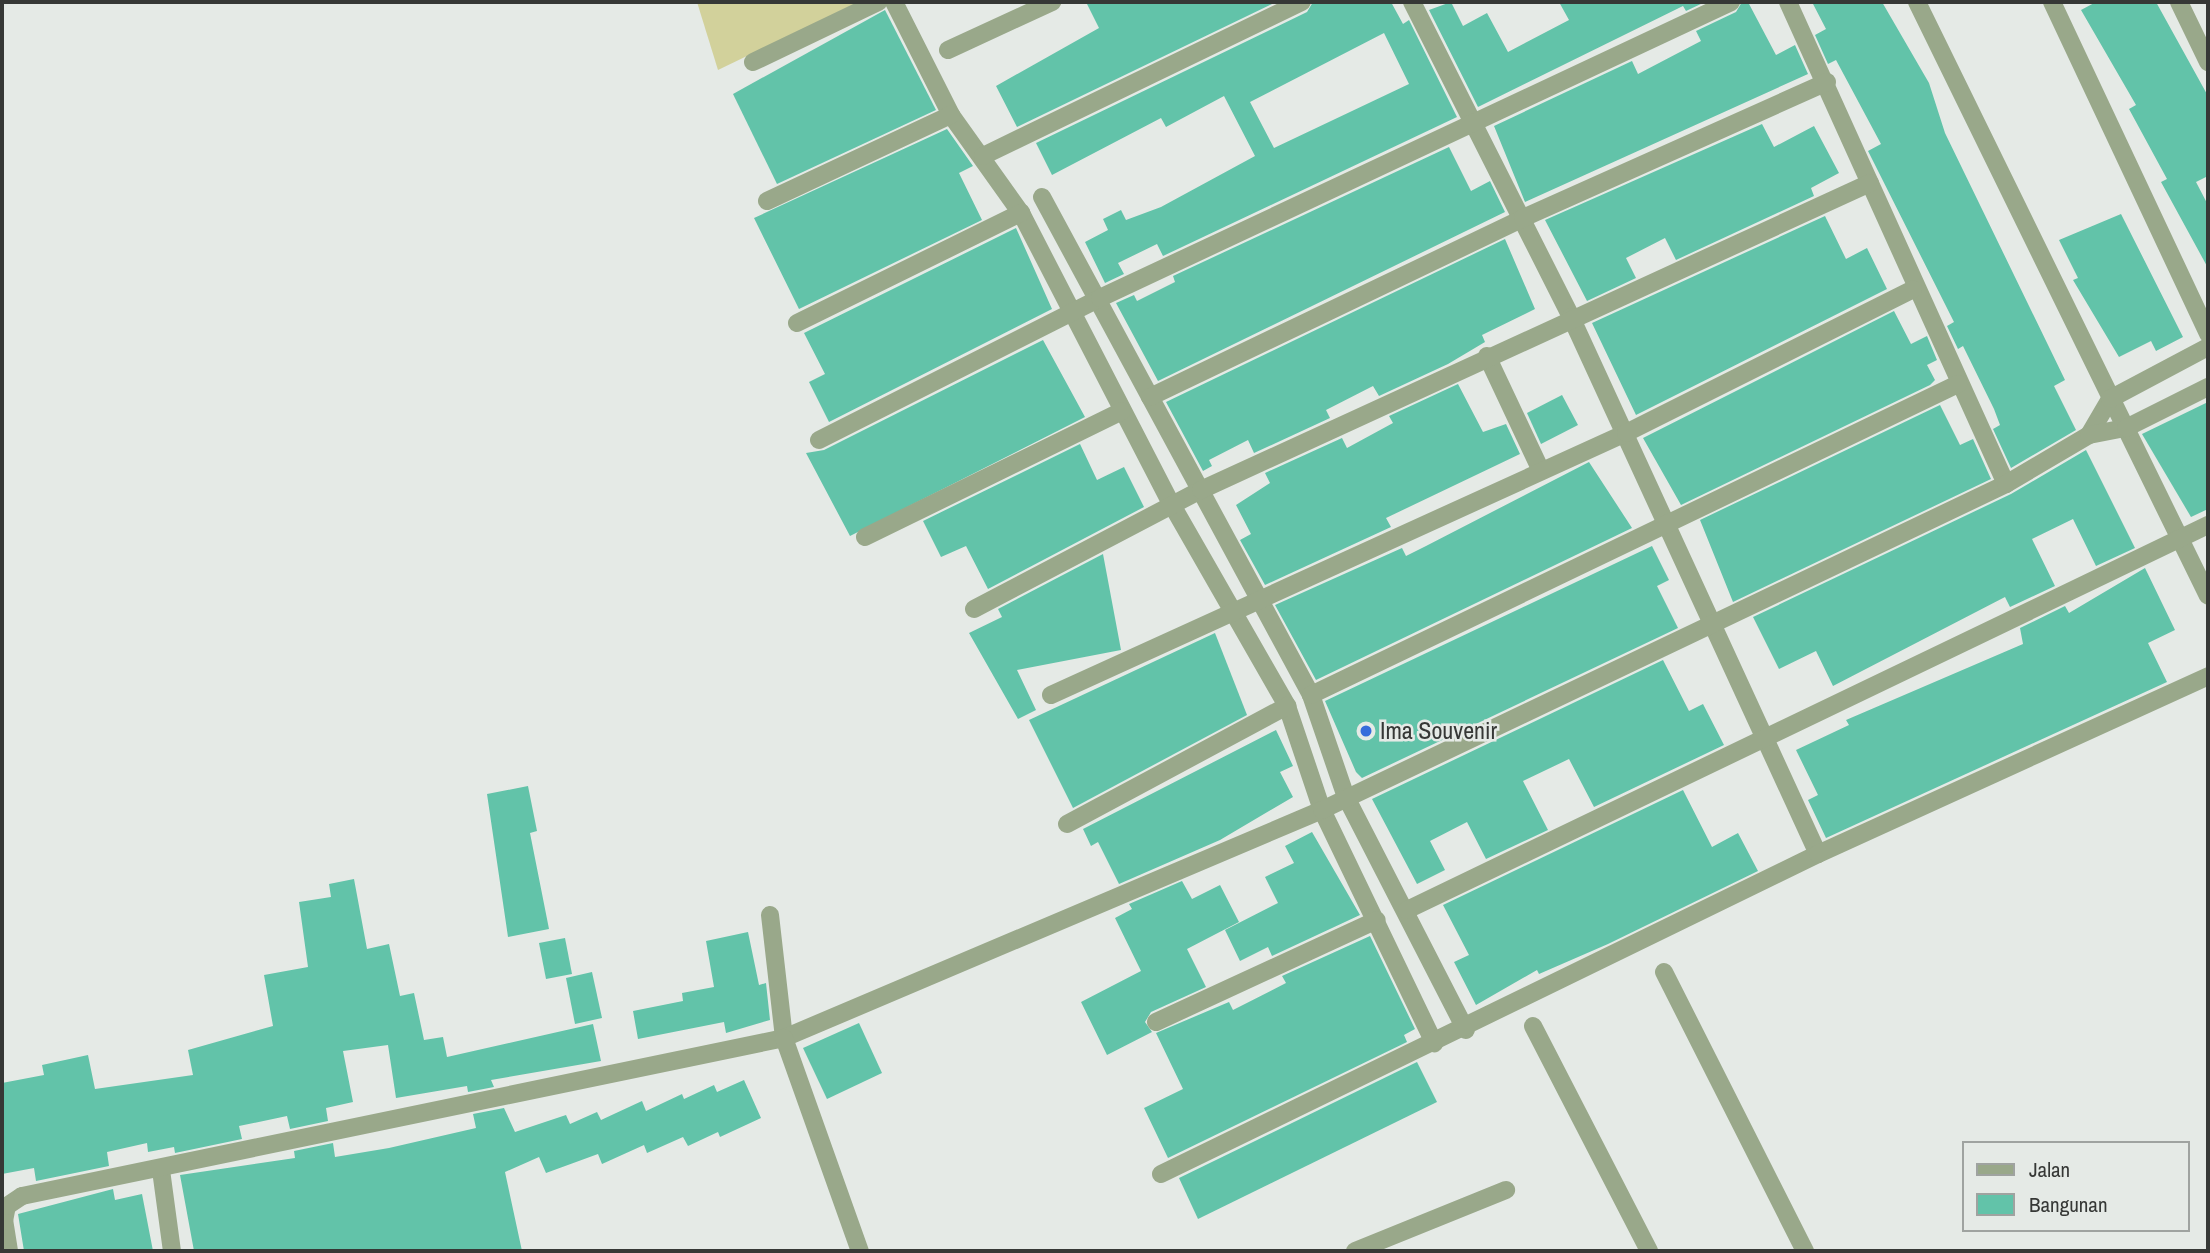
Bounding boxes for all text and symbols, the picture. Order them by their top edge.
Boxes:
place label: Ima Souvenir [1380,717,1497,745]
marker: Ima Souvenir [1358,723,1374,739]
legend [1962,1141,2189,1232]
text: Jalan [2029,1155,2070,1184]
text: Bangunan [2029,1190,2108,1219]

